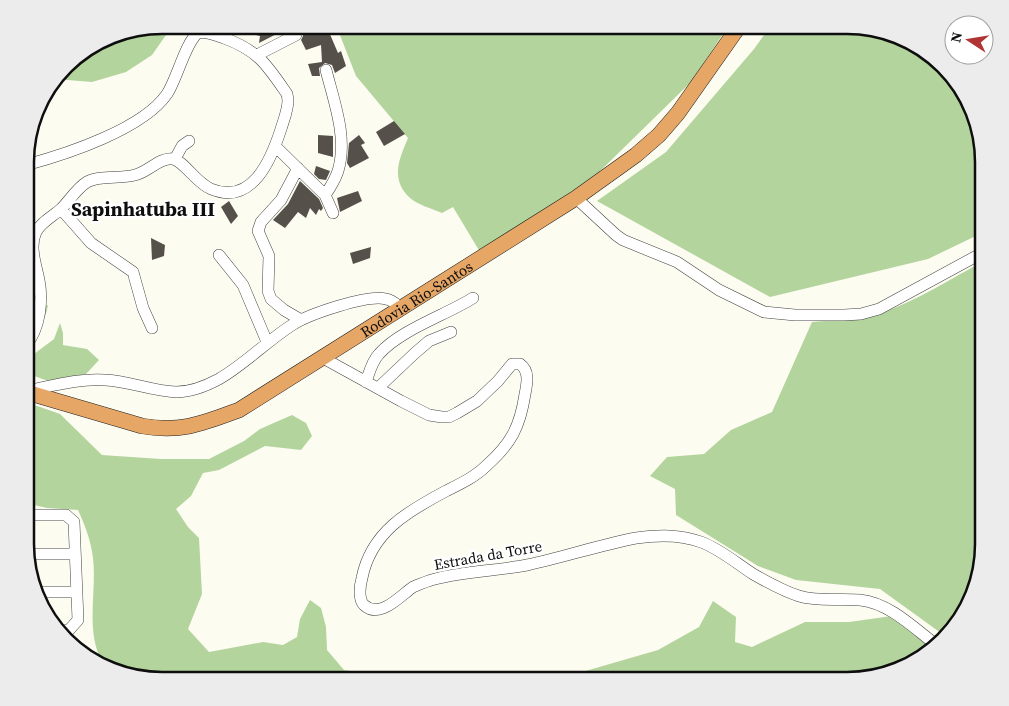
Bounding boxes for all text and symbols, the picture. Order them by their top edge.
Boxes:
north arrow [944,15,994,65]
text: N [945,30,967,44]
district label: Sapinhatuba III [71,195,215,223]
street label: Rodovia Rio-Santos [356,255,476,342]
street label: Estrada da Torre [432,535,544,575]

